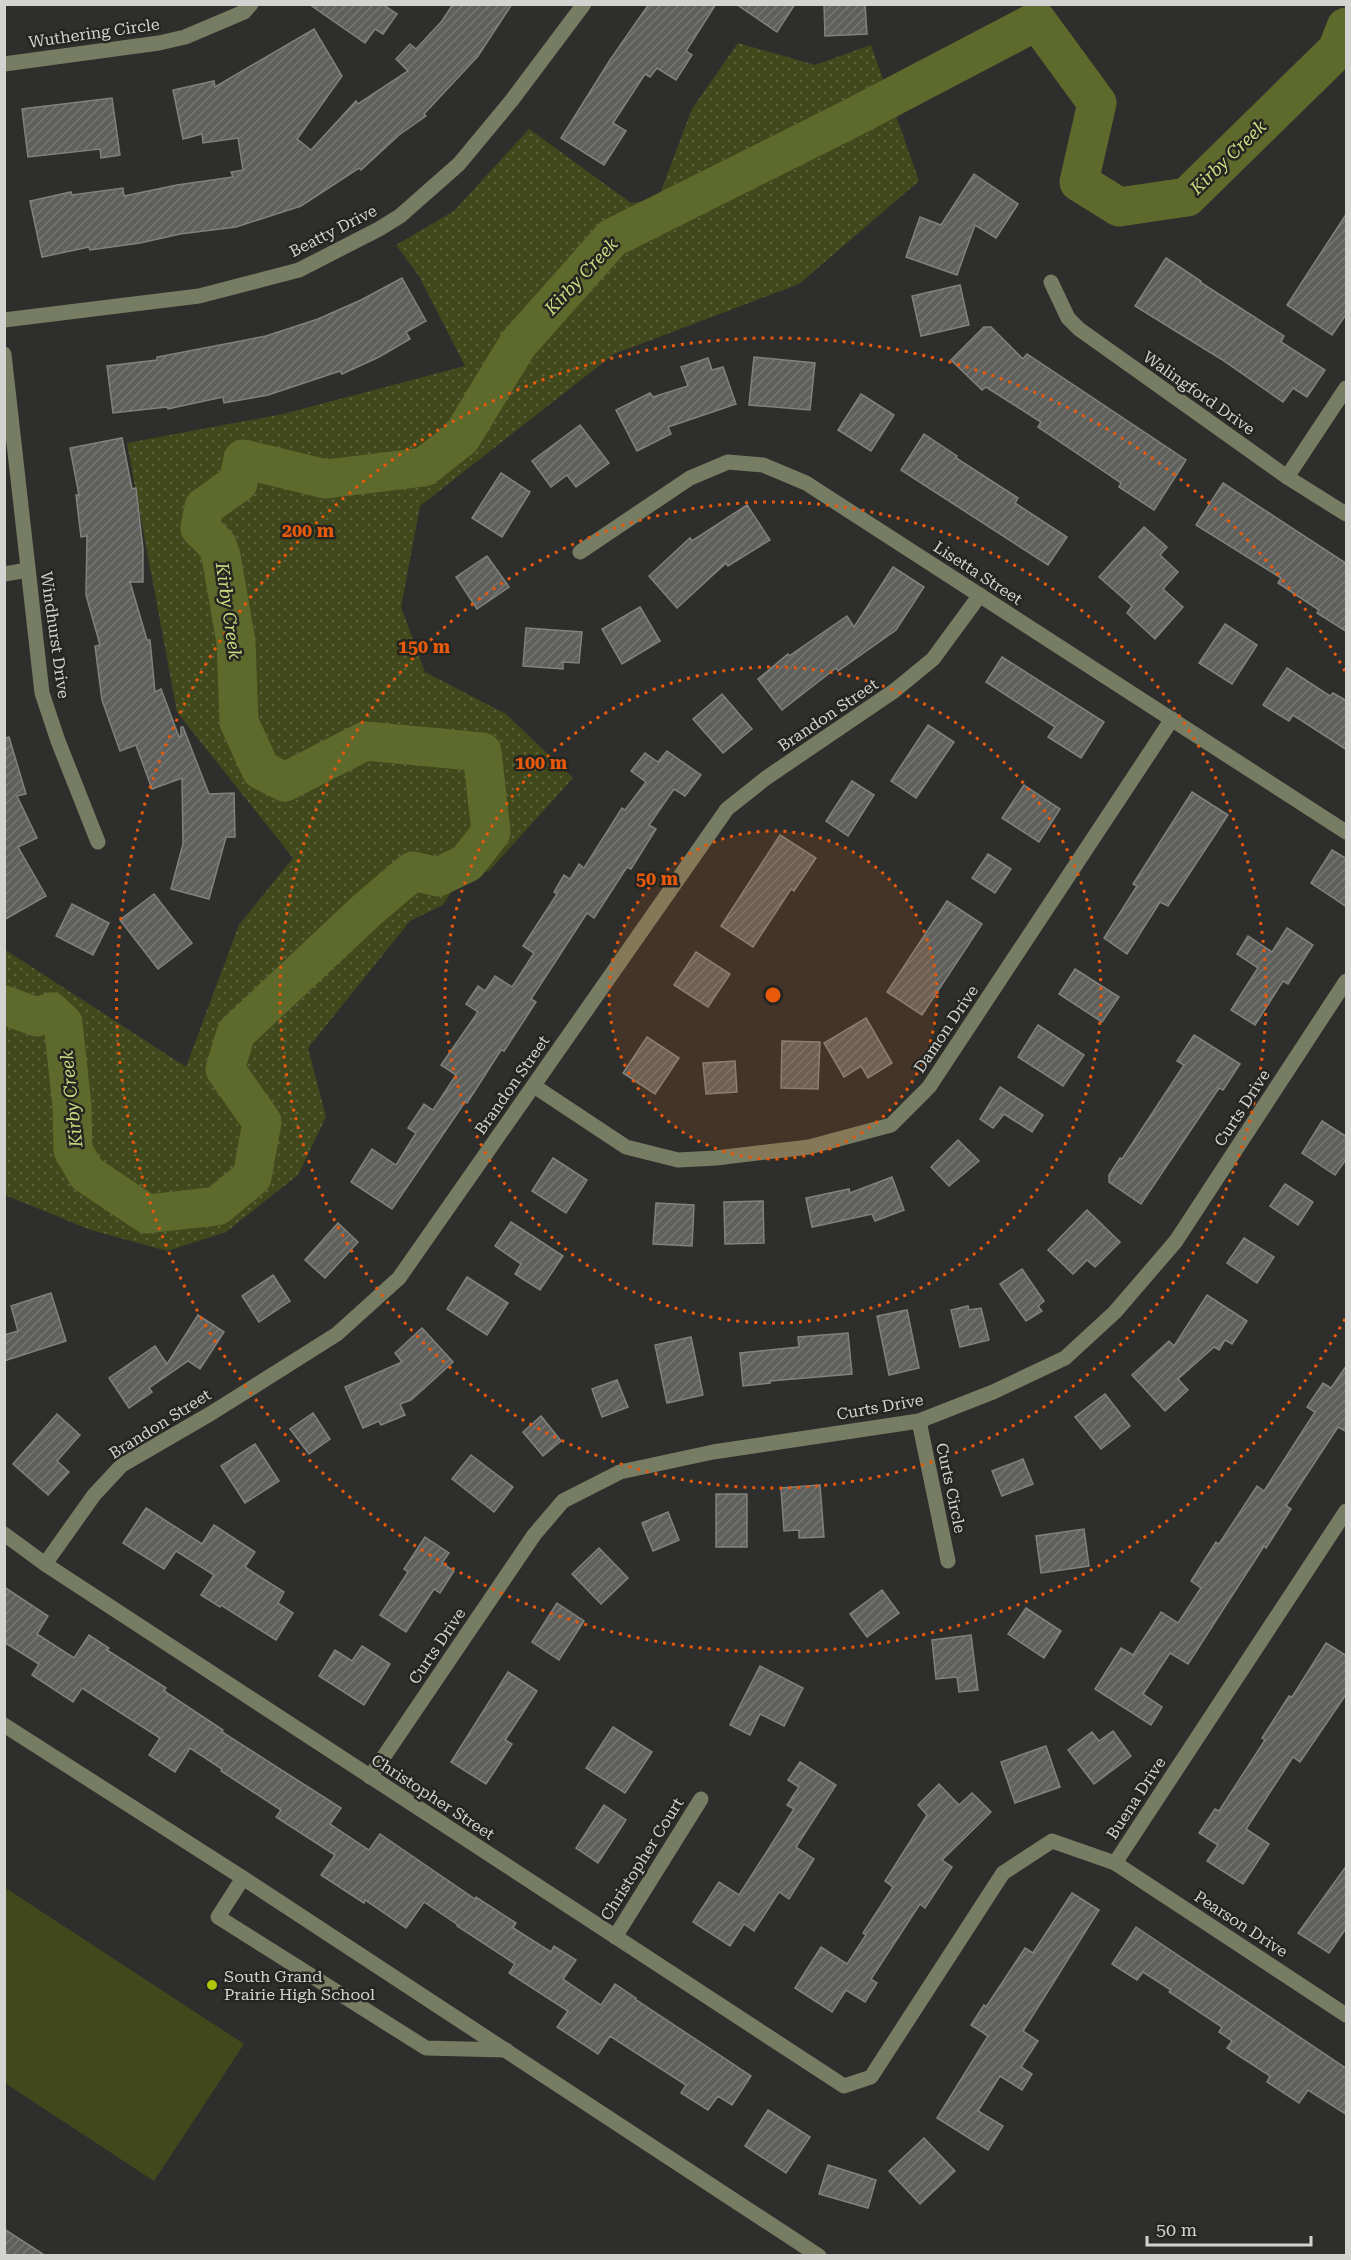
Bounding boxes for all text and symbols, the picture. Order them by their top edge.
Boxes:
street label: Wuthering Circle [27,14,161,52]
water label: Kirby Creek [1185,115,1271,199]
street label: Beatty Drive [286,201,380,261]
water label: Kirby Creek [539,233,622,320]
street label: Walingford Drive [1139,347,1259,439]
text: 200 m [282,520,335,541]
street label: Lisetta Street [930,537,1026,609]
water label: Kirby Creek [212,560,246,661]
street label: Windhurst Drive [37,570,73,700]
text: 150 m [398,636,451,657]
street label: Brandon Street [774,675,882,755]
text: 100 m [515,752,568,773]
text: 50 m [636,868,679,889]
street label: Damon Drive [910,981,982,1076]
centre of rings [763,985,783,1005]
street label: Brandon Street [471,1032,553,1138]
water label: Kirby Creek [55,1049,87,1150]
street label: Curts Drive [1210,1066,1274,1150]
street label: Brandon Street [106,1385,214,1463]
street label: Curts Drive [835,1390,925,1424]
street label: Curts Circle [932,1441,970,1535]
street label: Curts Drive [405,1604,470,1688]
street label: Christopher Street [368,1750,498,1844]
street label: Buena Drive [1102,1753,1170,1843]
street label: Christopher Court [597,1794,687,1924]
street label: Pearson Drive [1191,1887,1291,1961]
place label: South Grand Prairie High School [224,1967,375,2004]
marker: South Grand Prairie High School [205,1978,219,1992]
scale bar [1147,2209,1310,2247]
text: 50 m [1156,2219,1197,2240]

